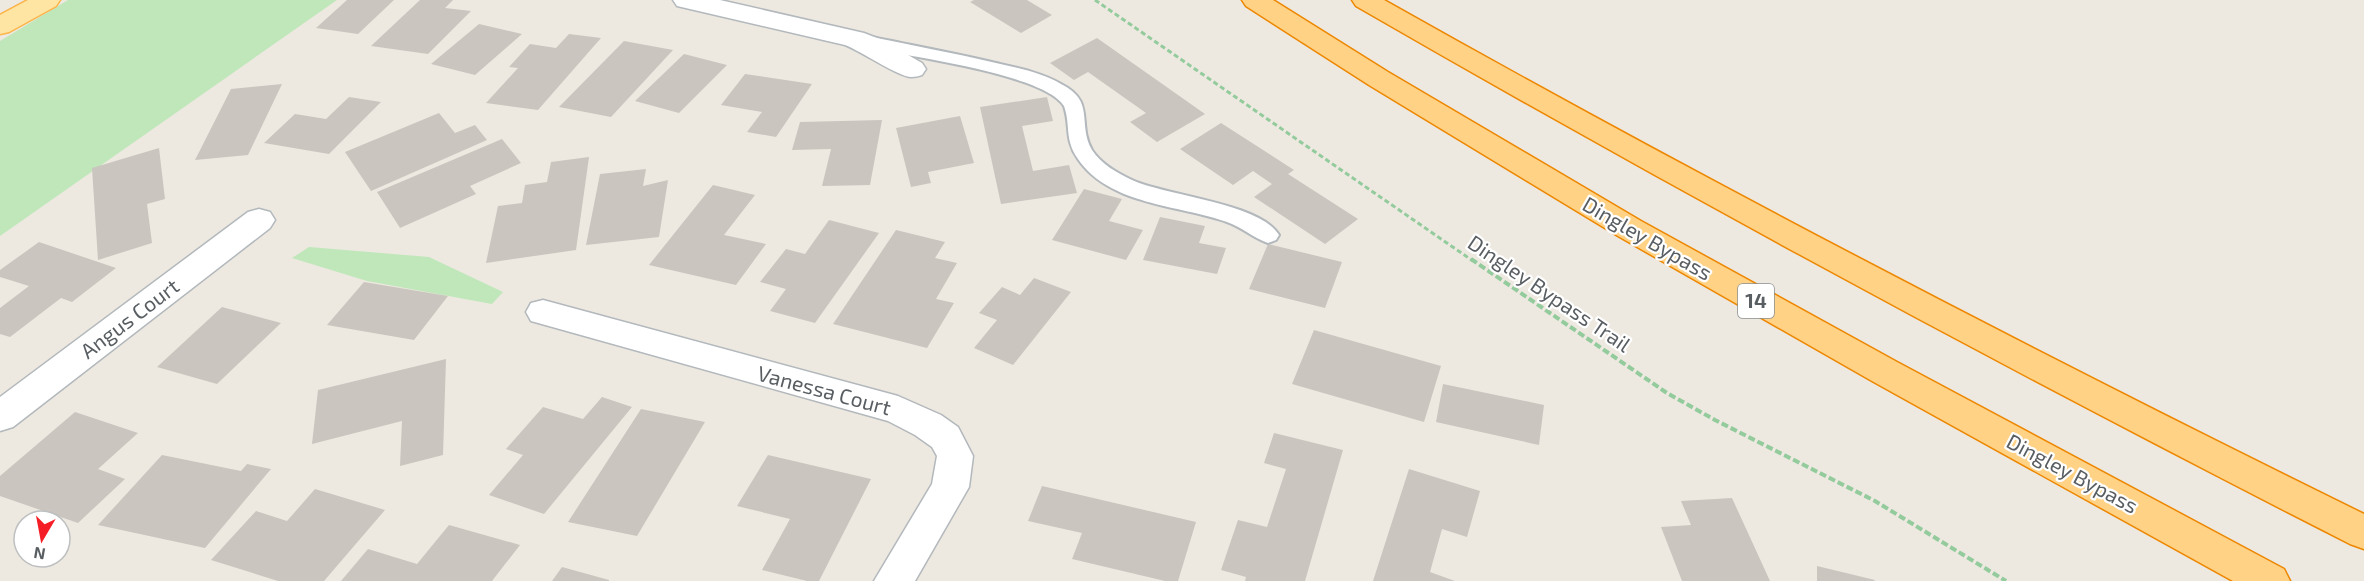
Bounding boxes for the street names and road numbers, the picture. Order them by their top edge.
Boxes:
street label: Dingley Bypass [1579,191,1717,285]
street label: Dingley Bypass Trail [1464,229,1637,357]
street label: Angus Court [75,273,183,363]
road number: 14 [1738,284,1774,318]
street label: Vanessa Court [755,360,894,419]
street label: Dingley Bypass [2003,428,2143,518]

